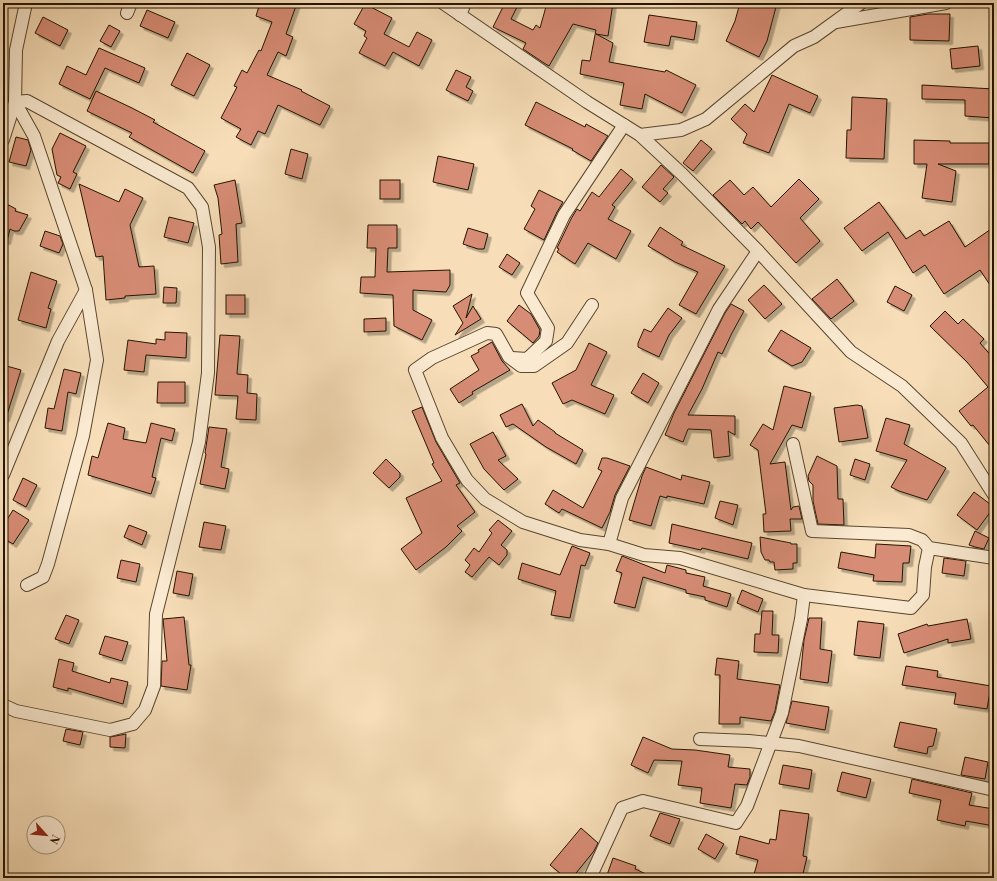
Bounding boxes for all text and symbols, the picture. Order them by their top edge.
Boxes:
north arrow [26,815,66,855]
text: N [46,832,62,846]

